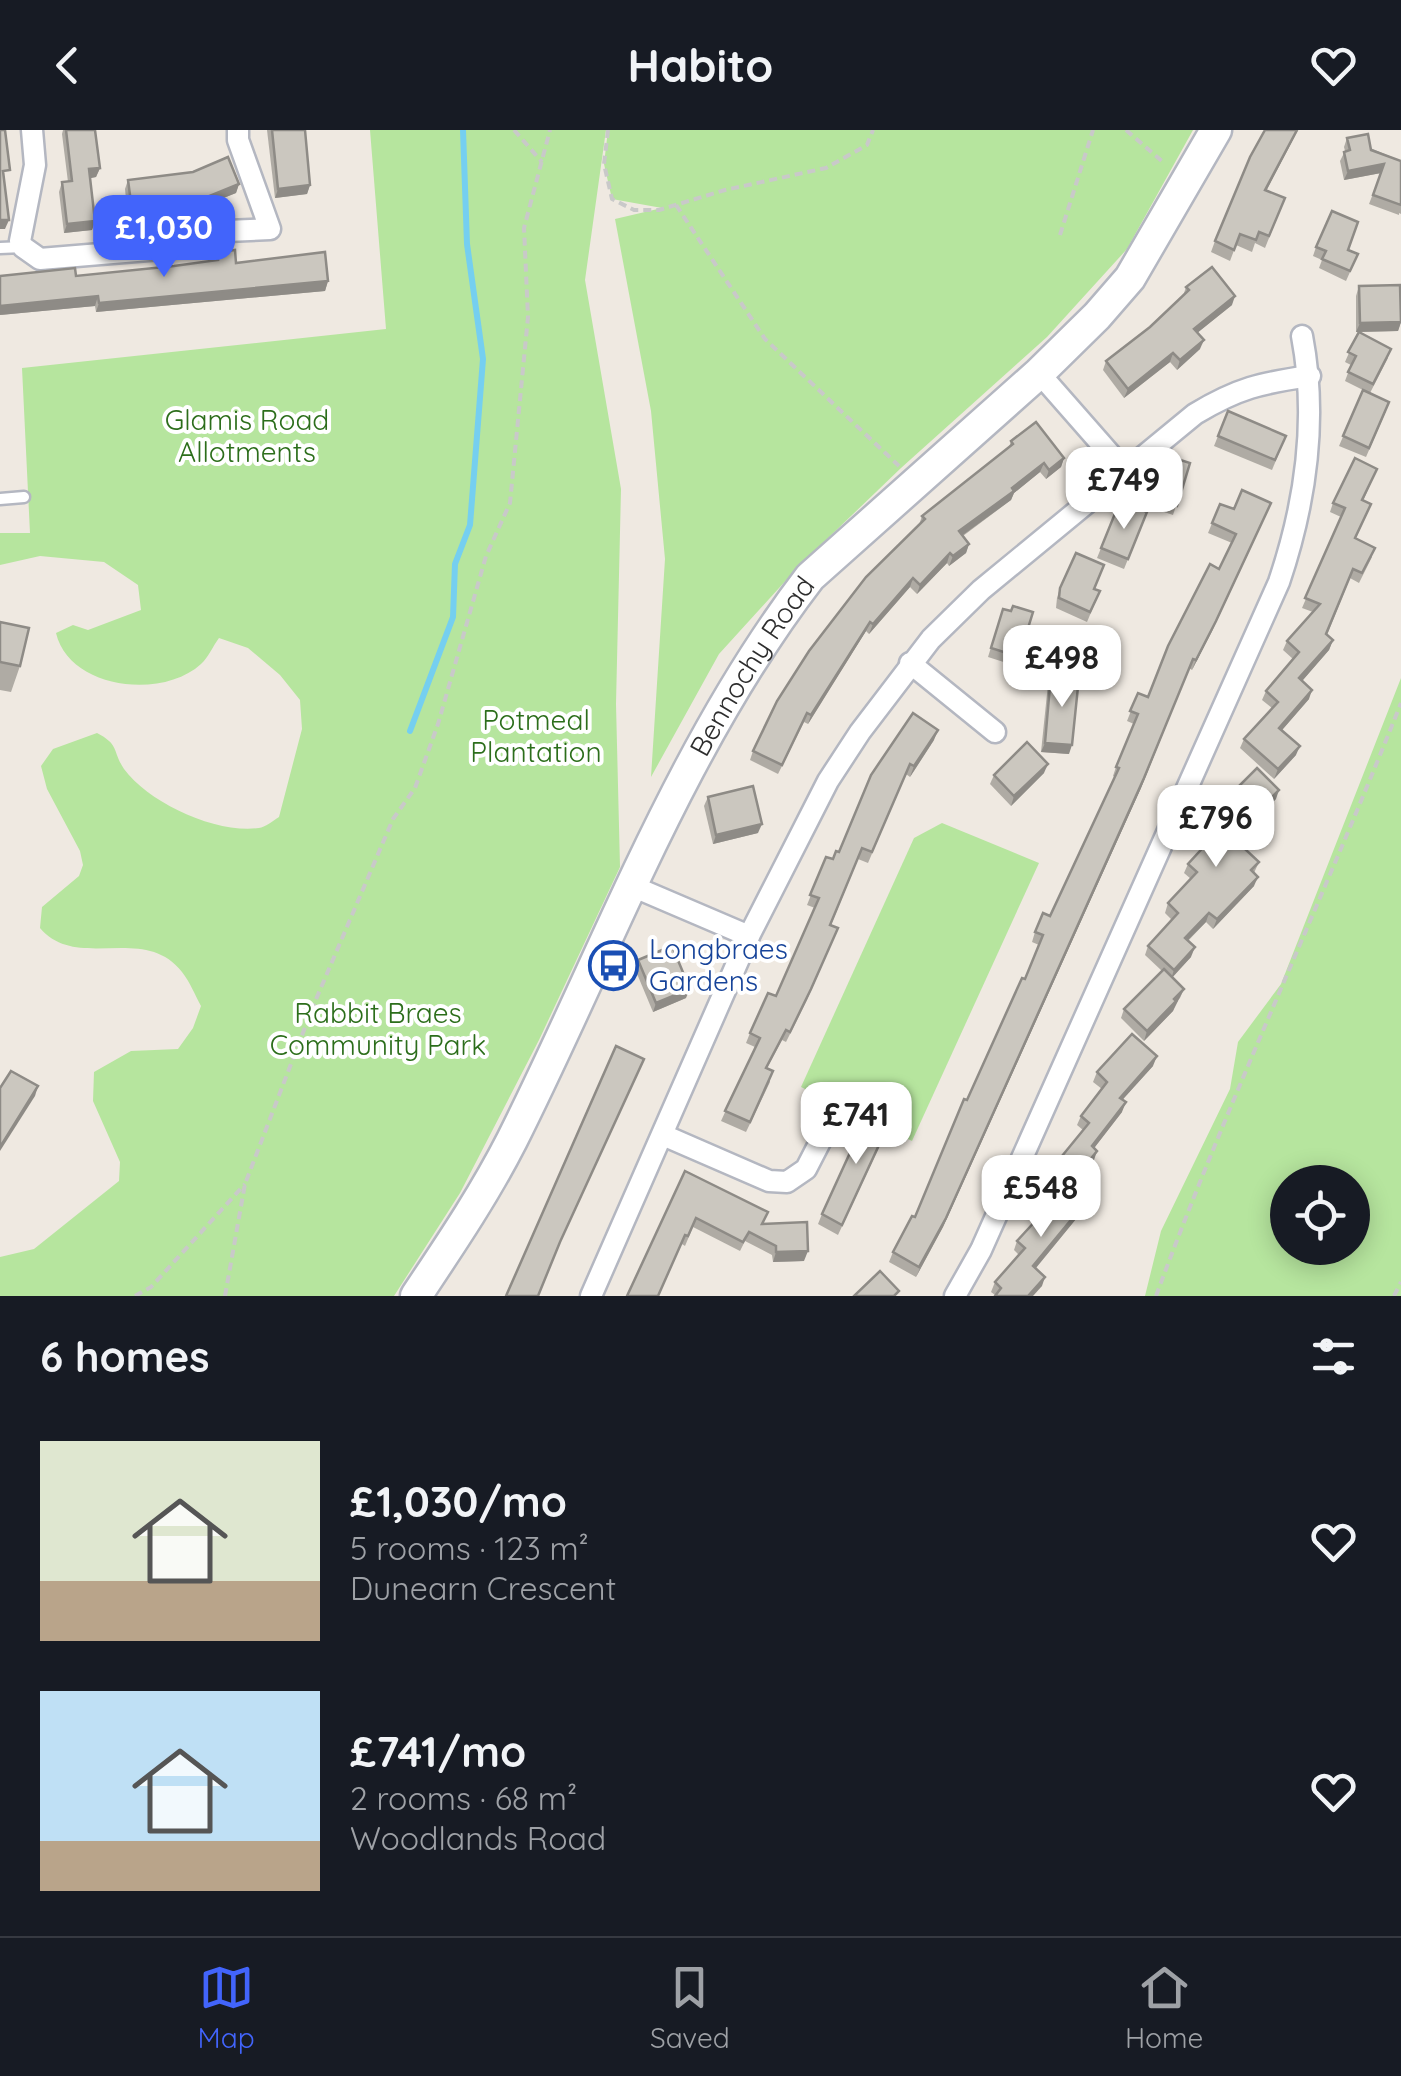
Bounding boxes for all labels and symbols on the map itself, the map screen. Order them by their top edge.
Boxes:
pin: £1,030 [83,195,245,280]
park label: Glamis Road Allotments [165,402,329,469]
pin: £749 [1065,447,1183,532]
street label: Bennochy Road [681,569,822,762]
pin: £498 [1003,625,1121,710]
park label: Potmeal Plantation [470,702,602,769]
pin: £796 [1157,785,1275,870]
place label: Longbraes Gardens [649,931,788,998]
bus stop icon: Longbraes Gardens [588,939,640,991]
park label: Rabbit Braes Community Park [270,995,486,1062]
pin: £741 [797,1082,915,1167]
pin: £548 [982,1155,1100,1240]

